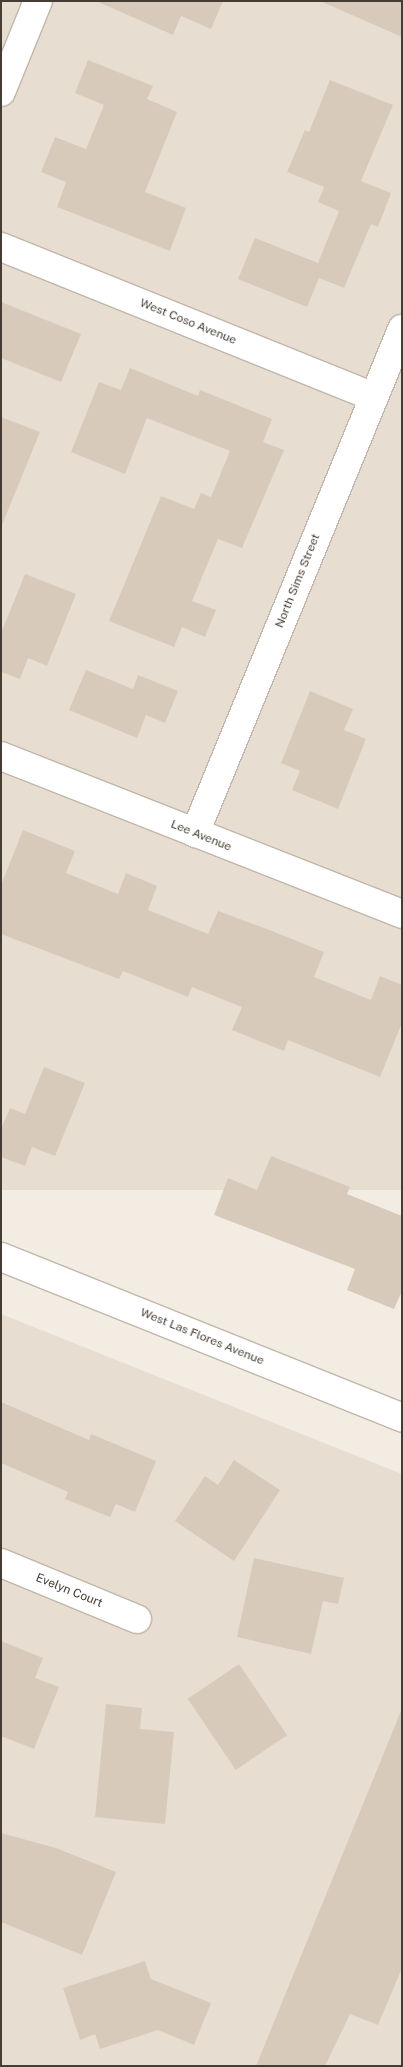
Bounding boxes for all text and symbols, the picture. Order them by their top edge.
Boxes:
street label: West Coso Avenue [137,296,239,348]
street label: North Sims Street [273,532,323,630]
street label: Lee Avenue [168,817,234,855]
street label: West Las Flores Avenue [138,1306,266,1368]
street label: Evelyn Court [33,1571,105,1611]

